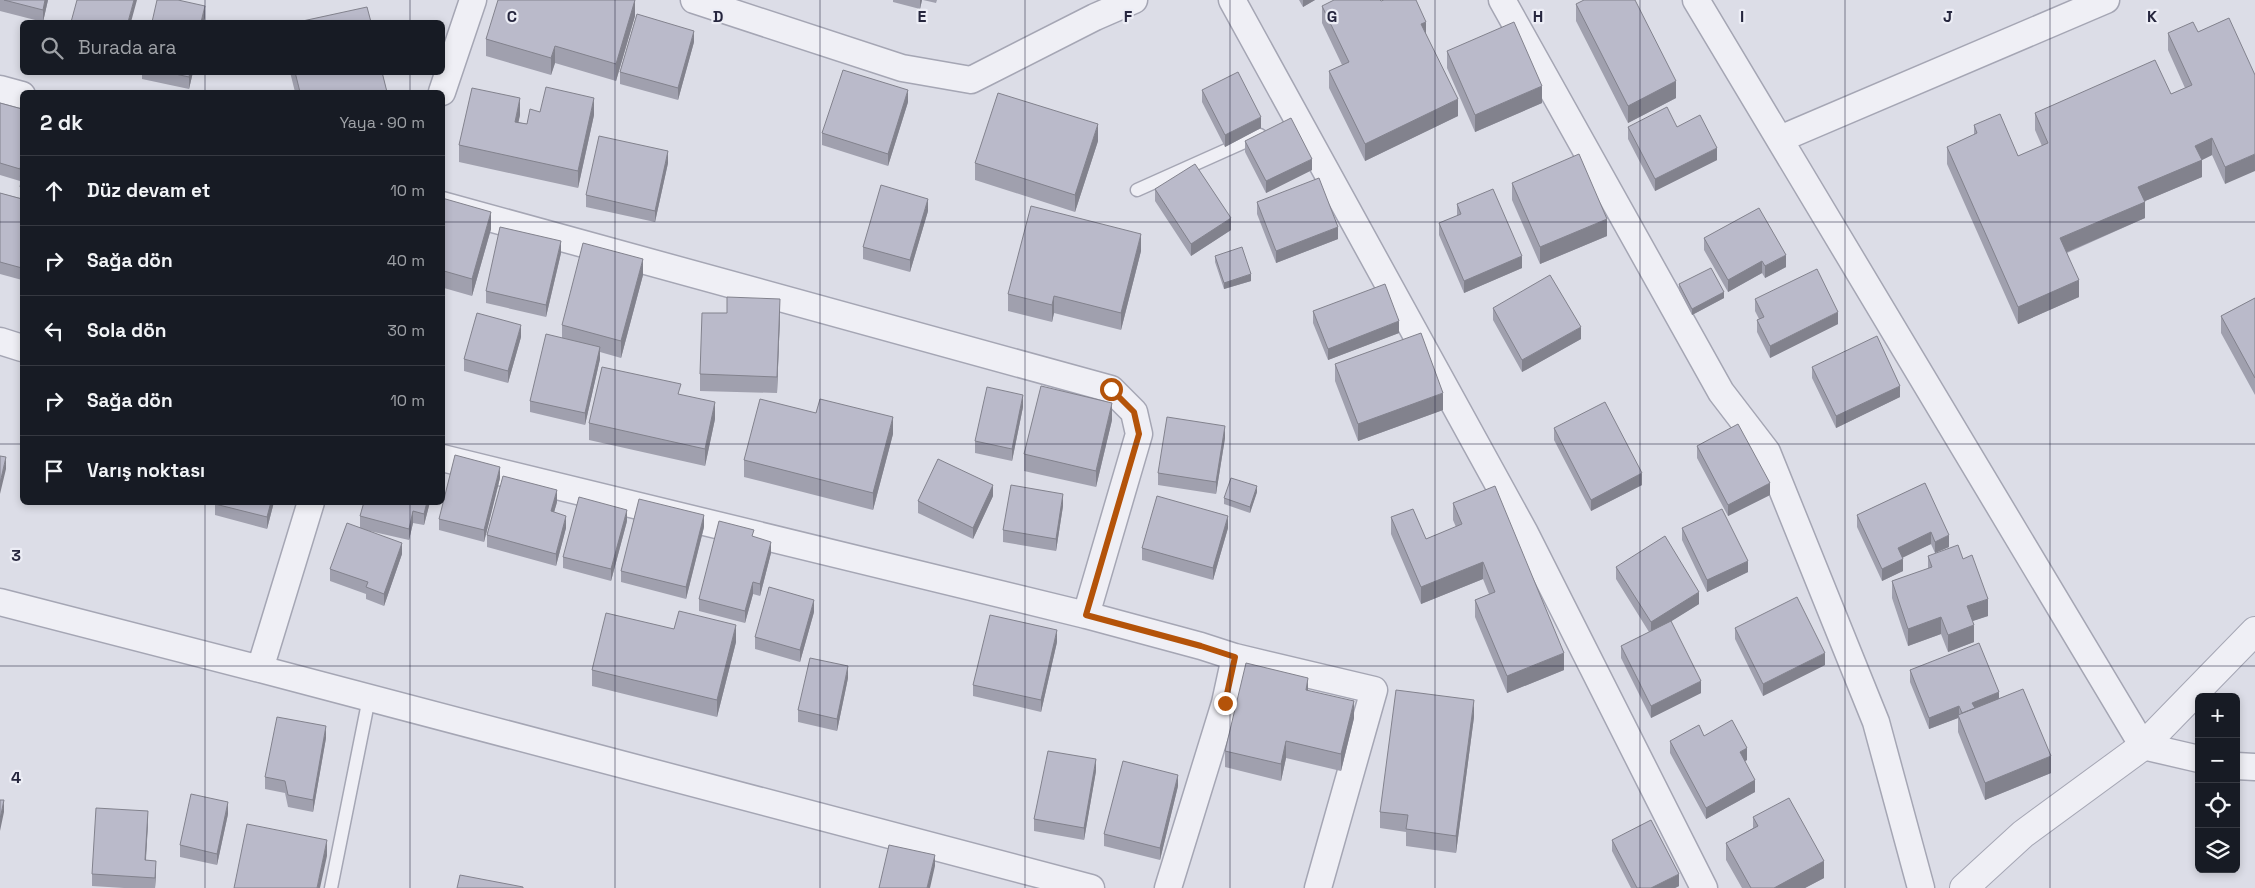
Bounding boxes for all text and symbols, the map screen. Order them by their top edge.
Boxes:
text: C [507,6,517,27]
text: D [713,6,723,27]
text: E [918,6,927,27]
text: F [1124,6,1133,27]
text: G [1327,6,1337,27]
text: H [1533,6,1543,27]
text: I [1740,6,1744,27]
text: J [1943,6,1953,27]
text: K [2147,6,2157,27]
search box [20,20,445,75]
icon: search [38,34,66,62]
text: Burada ara [78,35,176,60]
text: 2 dk [40,109,83,136]
text: Yaya · 90 m [339,112,425,133]
icon: ahead [40,177,68,205]
text: Düz devam et [87,178,210,203]
text: 10 m [390,180,425,201]
icon: right [40,247,68,275]
text: Sağa dön [87,248,173,273]
text: 40 m [387,250,425,271]
icon: left [40,317,68,345]
text: Sola dön [87,318,166,343]
text: 30 m [387,320,425,341]
route start [1100,378,1123,401]
icon: right [40,387,68,415]
text: Sağa dön [87,388,173,413]
text: 10 m [390,390,425,411]
icon: arrive [40,457,68,485]
text: Varış noktası [87,458,205,483]
text: 3 [11,545,21,566]
route end [1214,692,1237,715]
map controls [2195,693,2240,873]
button: + [2195,693,2240,738]
button: − [2195,738,2240,783]
text: 4 [11,767,21,788]
button: locate [2195,783,2240,828]
button: layers [2195,828,2240,873]

